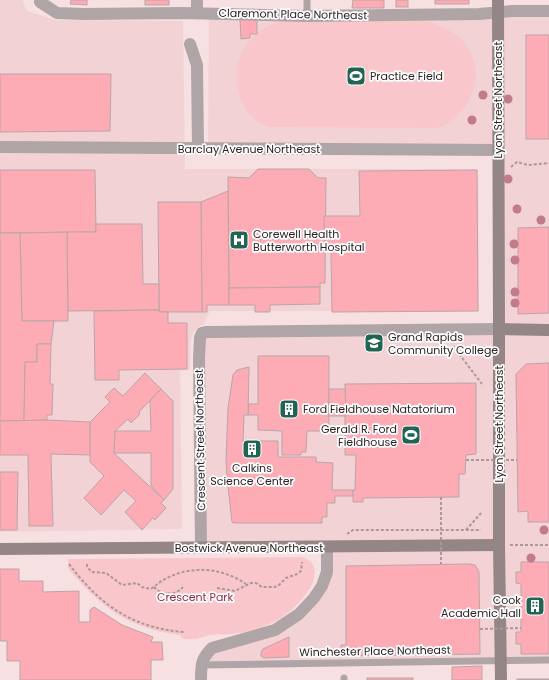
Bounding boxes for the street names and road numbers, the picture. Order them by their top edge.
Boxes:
street label: Claremont Place Northeast [218,5,368,23]
street label: Lyon Street Northeast [490,41,506,159]
street label: Barclay Avenue Northeast [178,141,320,157]
street label: Lyon Street Northeast [491,365,507,483]
street label: Crescent Street Northeast [191,369,209,511]
street label: Bostwick Avenue Northeast [175,540,323,556]
street label: Winchester Place Northeast [299,642,451,660]

